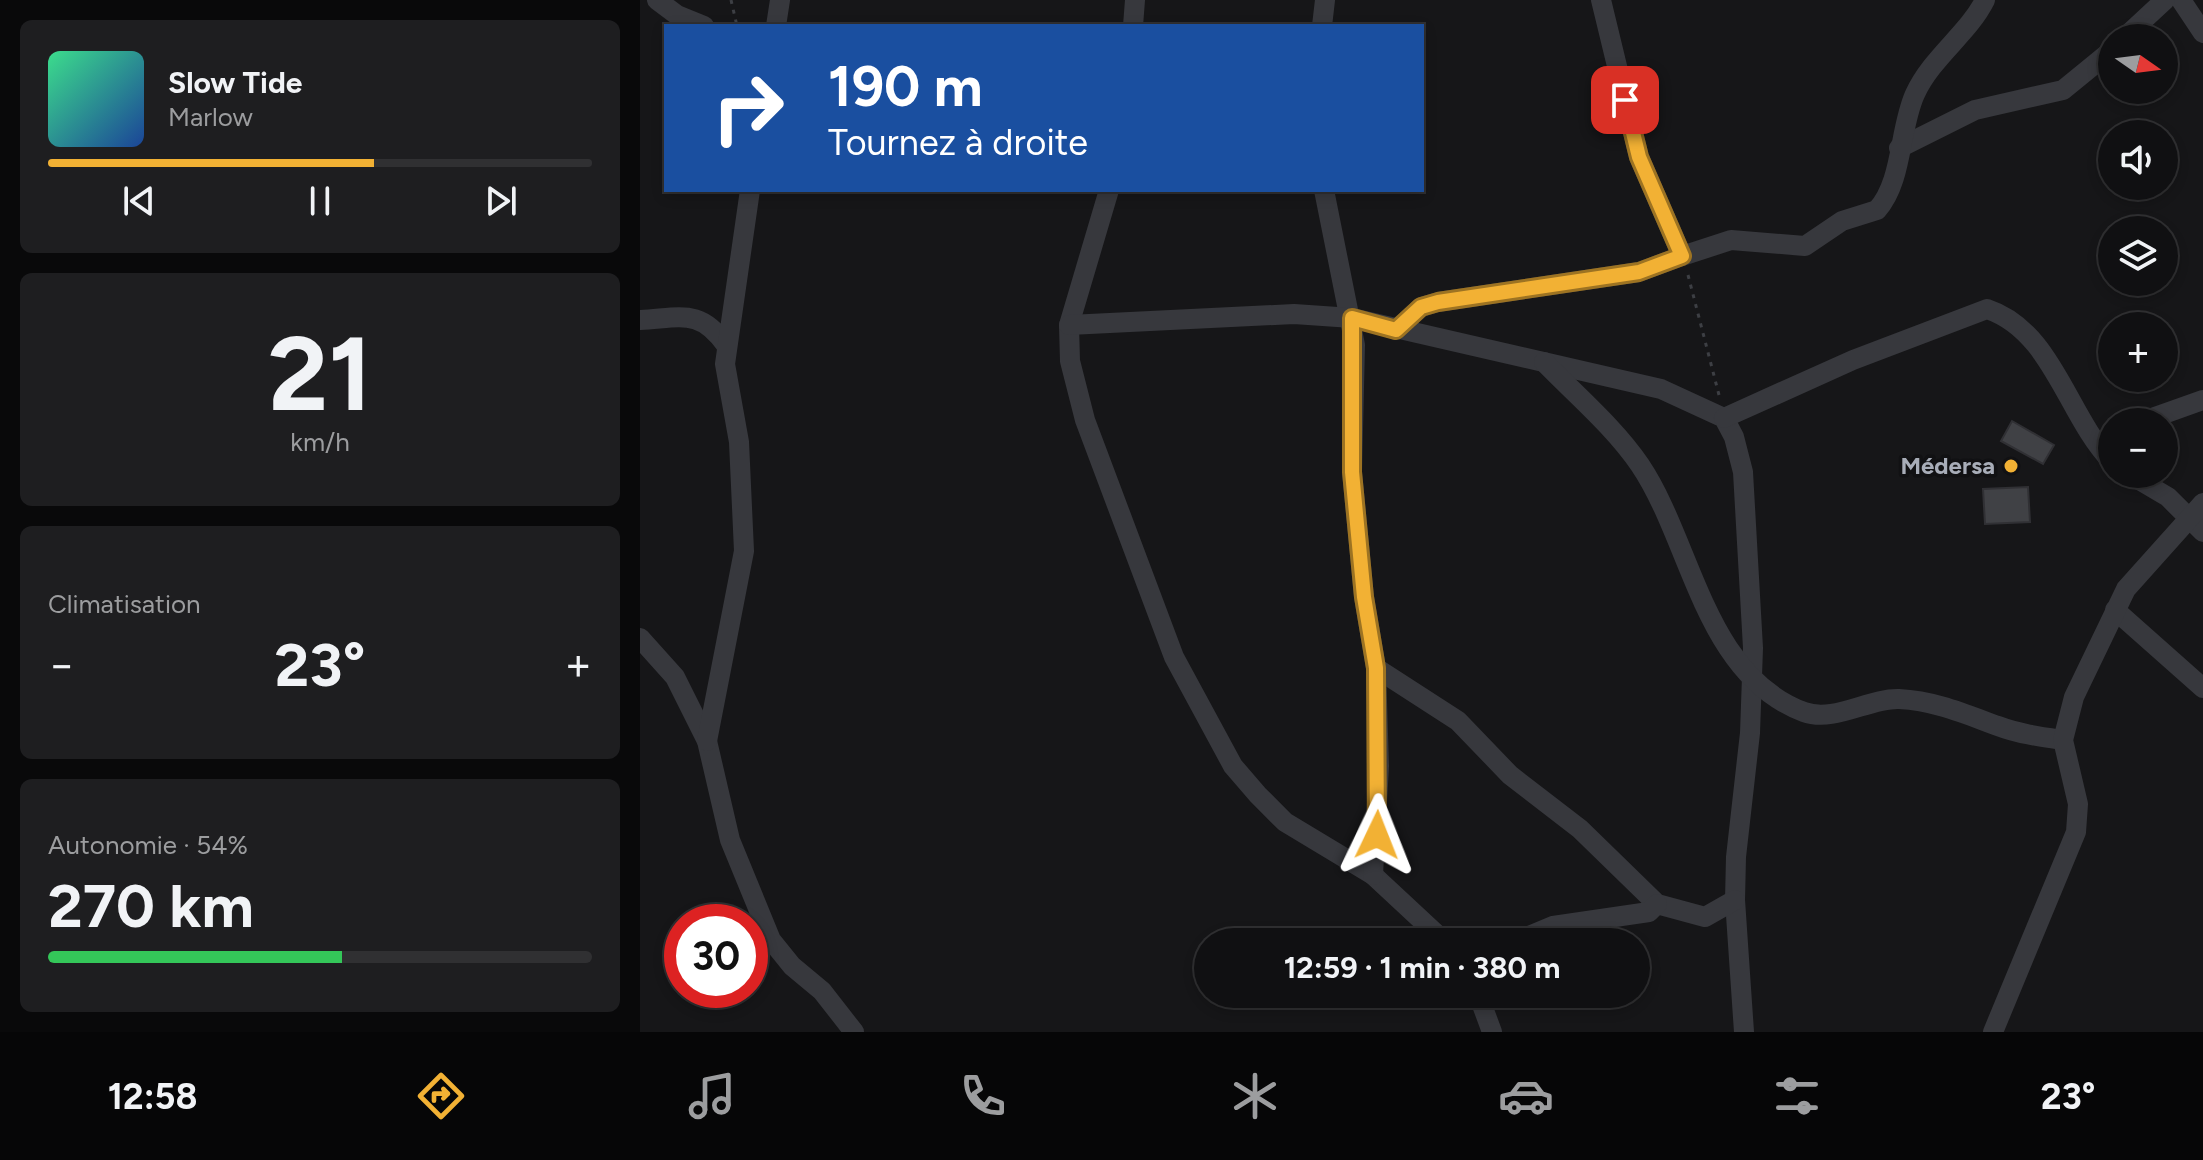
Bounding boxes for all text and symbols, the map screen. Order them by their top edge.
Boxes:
north arrow [2098,24,2178,104]
map controls [2098,24,2178,488]
text: 190 m [828,53,983,120]
icon: right [696,56,800,160]
text: Slow Tide [168,64,302,101]
pin [1591,66,1659,134]
icon: arrive [1603,78,1647,122]
text: Marlow [168,101,253,133]
button: sound [2098,120,2178,200]
text: Tournez à droite [828,121,1088,164]
icon: previous [117,179,161,223]
icon: pause [298,179,342,223]
icon: next [479,179,523,223]
button: layers [2098,216,2178,296]
text: 21 [268,311,372,436]
button: + [2098,312,2178,392]
button: − [2098,408,2178,488]
text: km/h [290,426,350,458]
place label: Médersa [1900,451,1995,480]
marker: Médersa [2002,457,2020,475]
text: Climatisation [48,588,201,620]
text: 23° [275,629,365,701]
text: − [48,638,75,691]
text: + [565,638,592,691]
position arrow [1335,793,1419,877]
text: Autonomie · 54% [48,829,248,861]
text: 270 km [48,870,254,942]
speed limit sign: 30 [664,904,768,1008]
text: 12:59 · 1 min · 380 m [1284,949,1560,986]
icon: directions [413,1068,469,1124]
icon: music [684,1068,740,1124]
icon: phone [955,1068,1011,1124]
icon: climate [1227,1068,1283,1124]
icon: car [1498,1068,1554,1124]
icon: filters [1769,1068,1825,1124]
text: 12:58 [108,1075,197,1118]
text: 23° [2041,1075,2095,1118]

